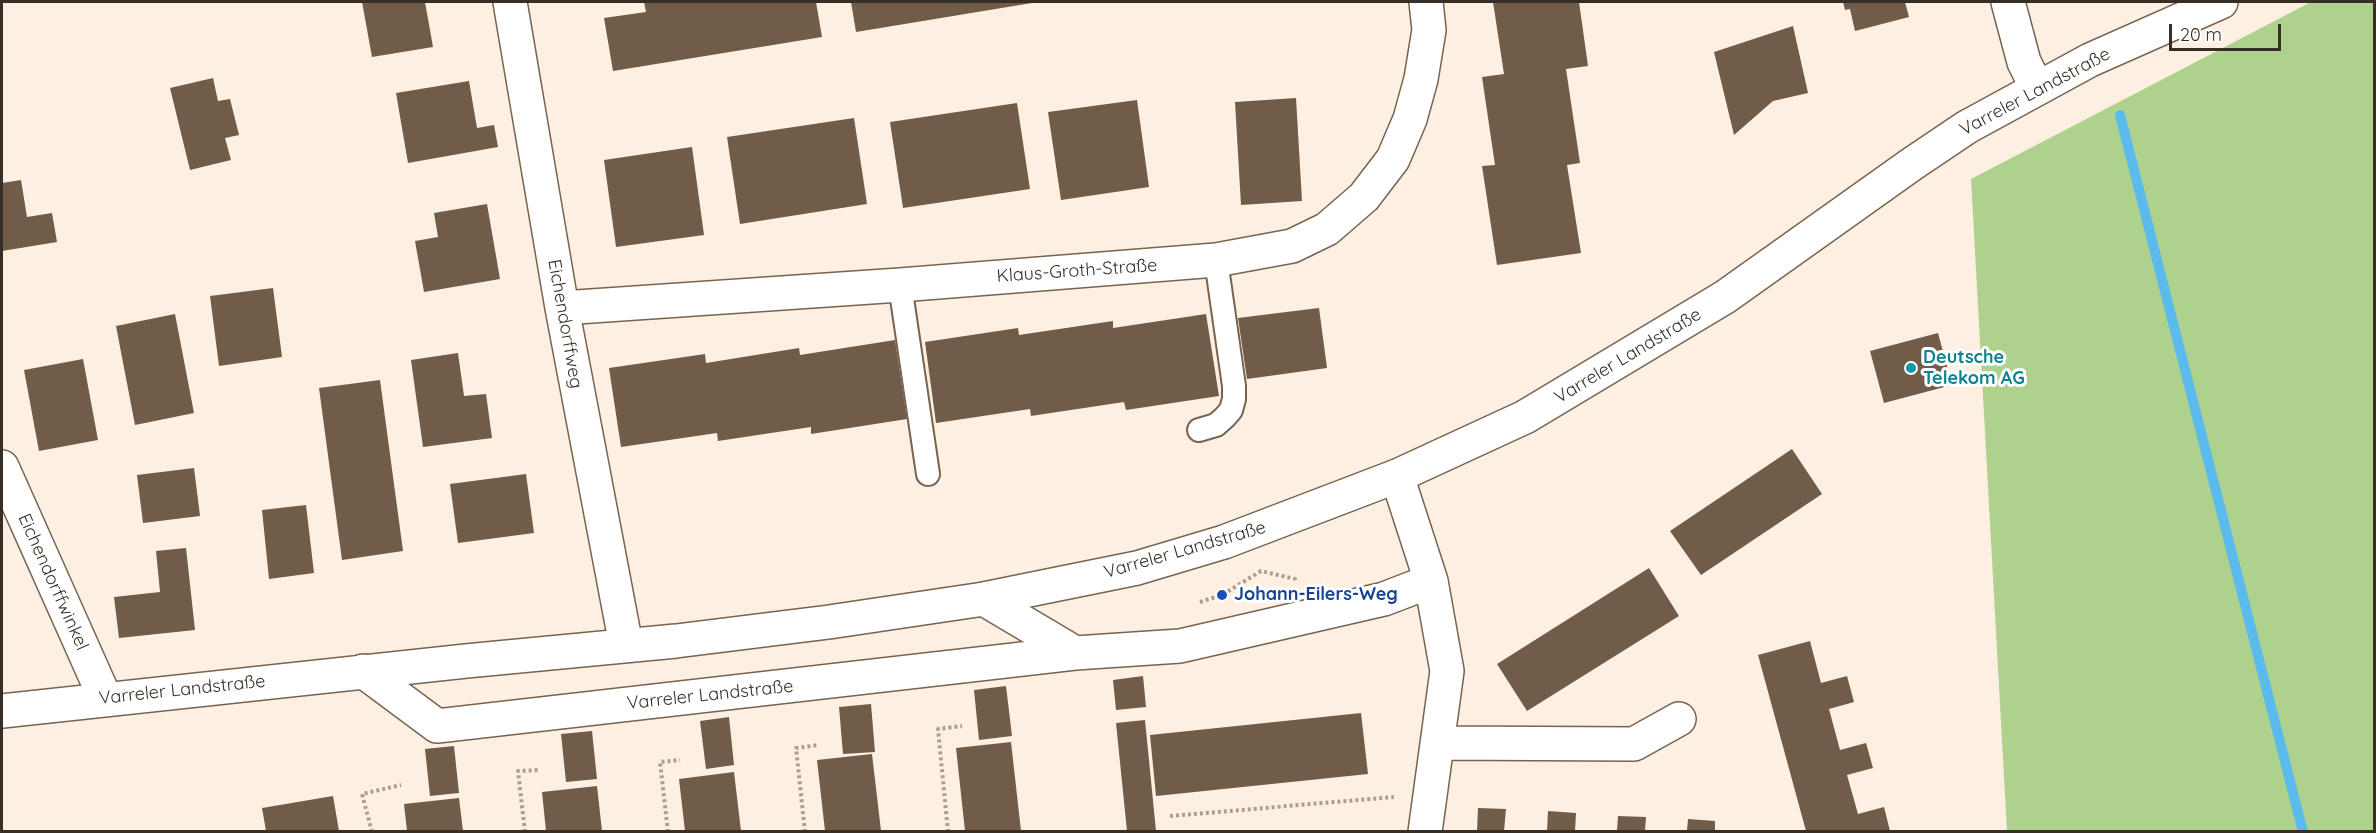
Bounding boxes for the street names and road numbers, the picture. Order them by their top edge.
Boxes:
street label: Varreler Landstraße [1956,43,2114,141]
street label: Klaus-Groth-Straße [996,255,1158,287]
street label: Eichendorffweg [543,258,587,390]
street label: Varreler Landstraße [1551,304,1705,408]
street label: Eichendorffwinkel [13,510,93,654]
street label: Varreler Landstraße [1102,517,1268,583]
street label: Varreler Landstraße [98,671,266,709]
street label: Varreler Landstraße [626,676,794,714]

